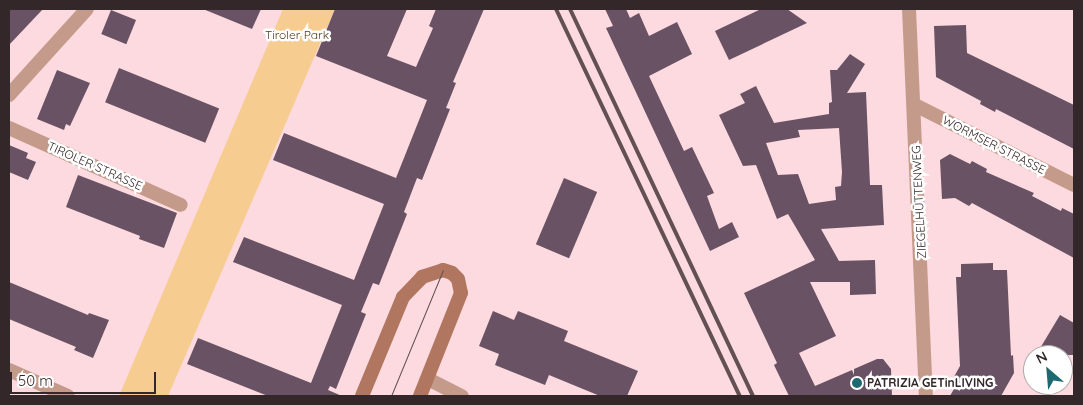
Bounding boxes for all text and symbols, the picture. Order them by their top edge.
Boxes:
park label: Tiroler Park [265,28,329,42]
street label: WORMSER STRASSE [940,113,1048,177]
street label: TIROLER STRASSE [45,139,145,193]
street label: ZIEGELHÜTTENWEG [909,145,929,259]
north arrow [1023,345,1073,395]
text: N [1033,347,1050,368]
scale bar [12,362,159,394]
text: 50 m [18,371,53,390]
place label: PATRIZIA GETinLIVING [867,376,993,390]
marker: PATRIZIA GETinLIVING [851,377,863,389]

